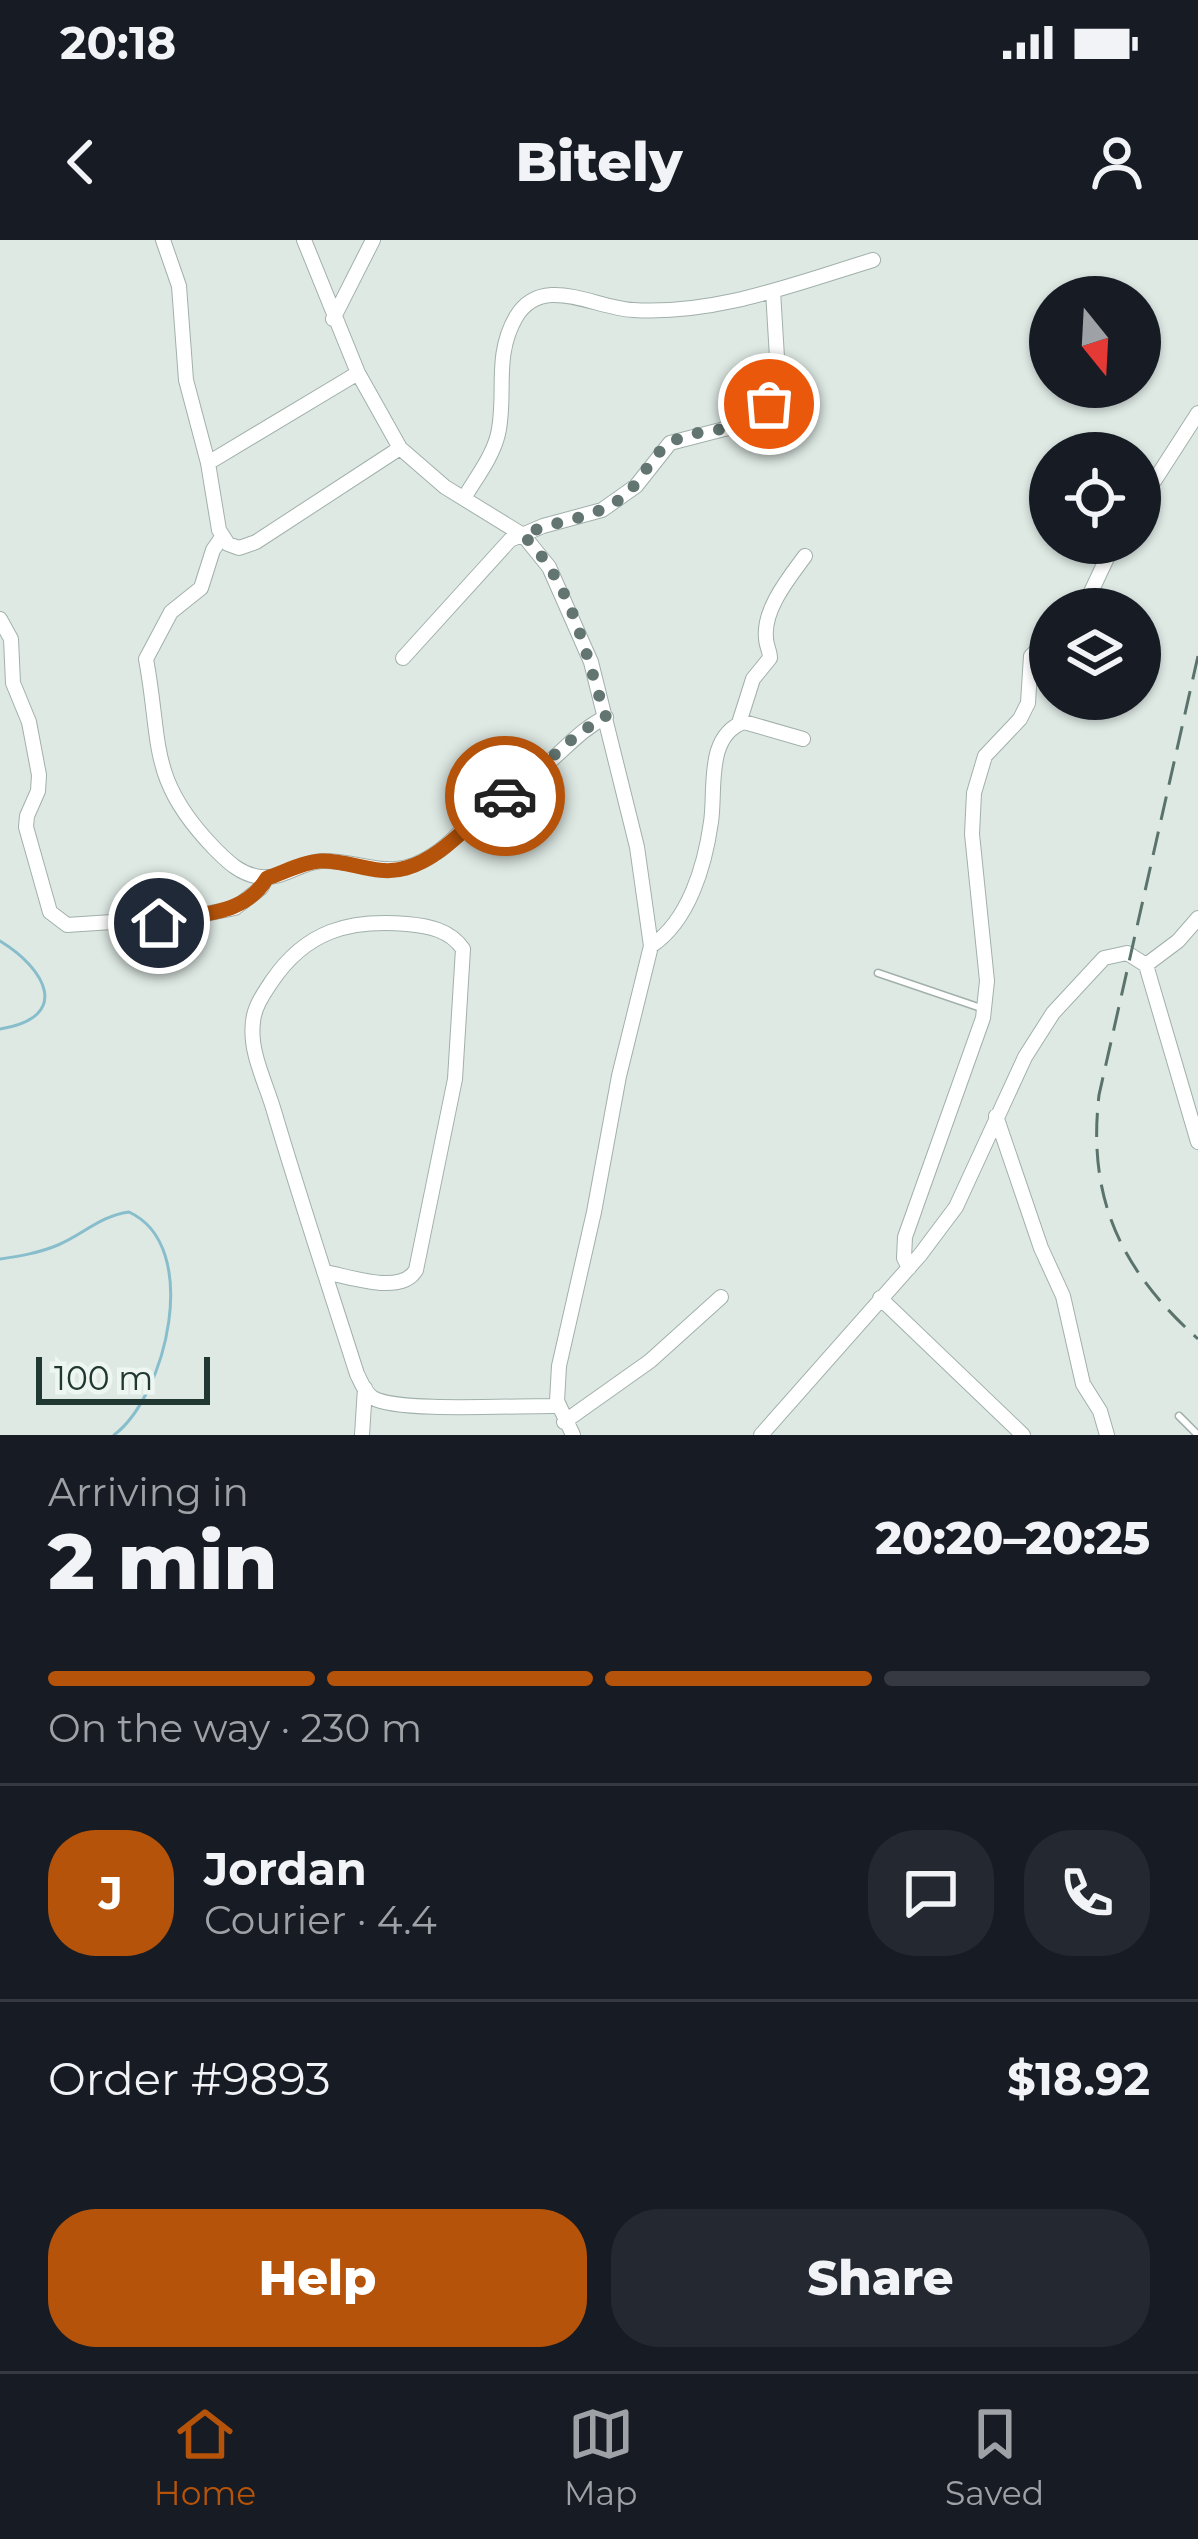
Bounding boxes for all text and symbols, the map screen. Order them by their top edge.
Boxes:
text: 20:18 [60,15,176,70]
icon: back [48,129,114,195]
text: Bitely [516,129,682,195]
icon: person [1084,129,1150,195]
north arrow [1029,276,1161,408]
map controls [1029,276,1161,720]
pin [718,353,820,455]
icon: bag [736,371,802,437]
button: locate [1029,432,1161,564]
button: layers [1029,588,1161,720]
courier [445,736,565,856]
icon: car [472,763,538,829]
pin [108,872,210,974]
icon: home [126,890,192,956]
scale bar [36,1351,210,1404]
text: 100 m [54,1358,153,1398]
text: Arriving in [48,1468,249,1516]
text: 20:20–20:25 [875,1510,1150,1565]
text: 2 min [48,1513,278,1609]
text: On the way · 230 m [48,1704,422,1752]
button: chat [868,1830,994,1956]
button: phone [1024,1830,1150,1956]
text: Jordan [204,1841,367,1896]
text: J [99,1865,123,1920]
text: Courier · 4.4 [204,1896,437,1944]
text: Order #9893 [48,2051,331,2106]
text: $18.92 [1007,2051,1150,2106]
button: Help [48,2209,587,2347]
button: Share [611,2209,1150,2347]
tab: Home [154,2401,256,2513]
tab: Map [564,2401,637,2513]
tab: Saved [945,2401,1044,2513]

